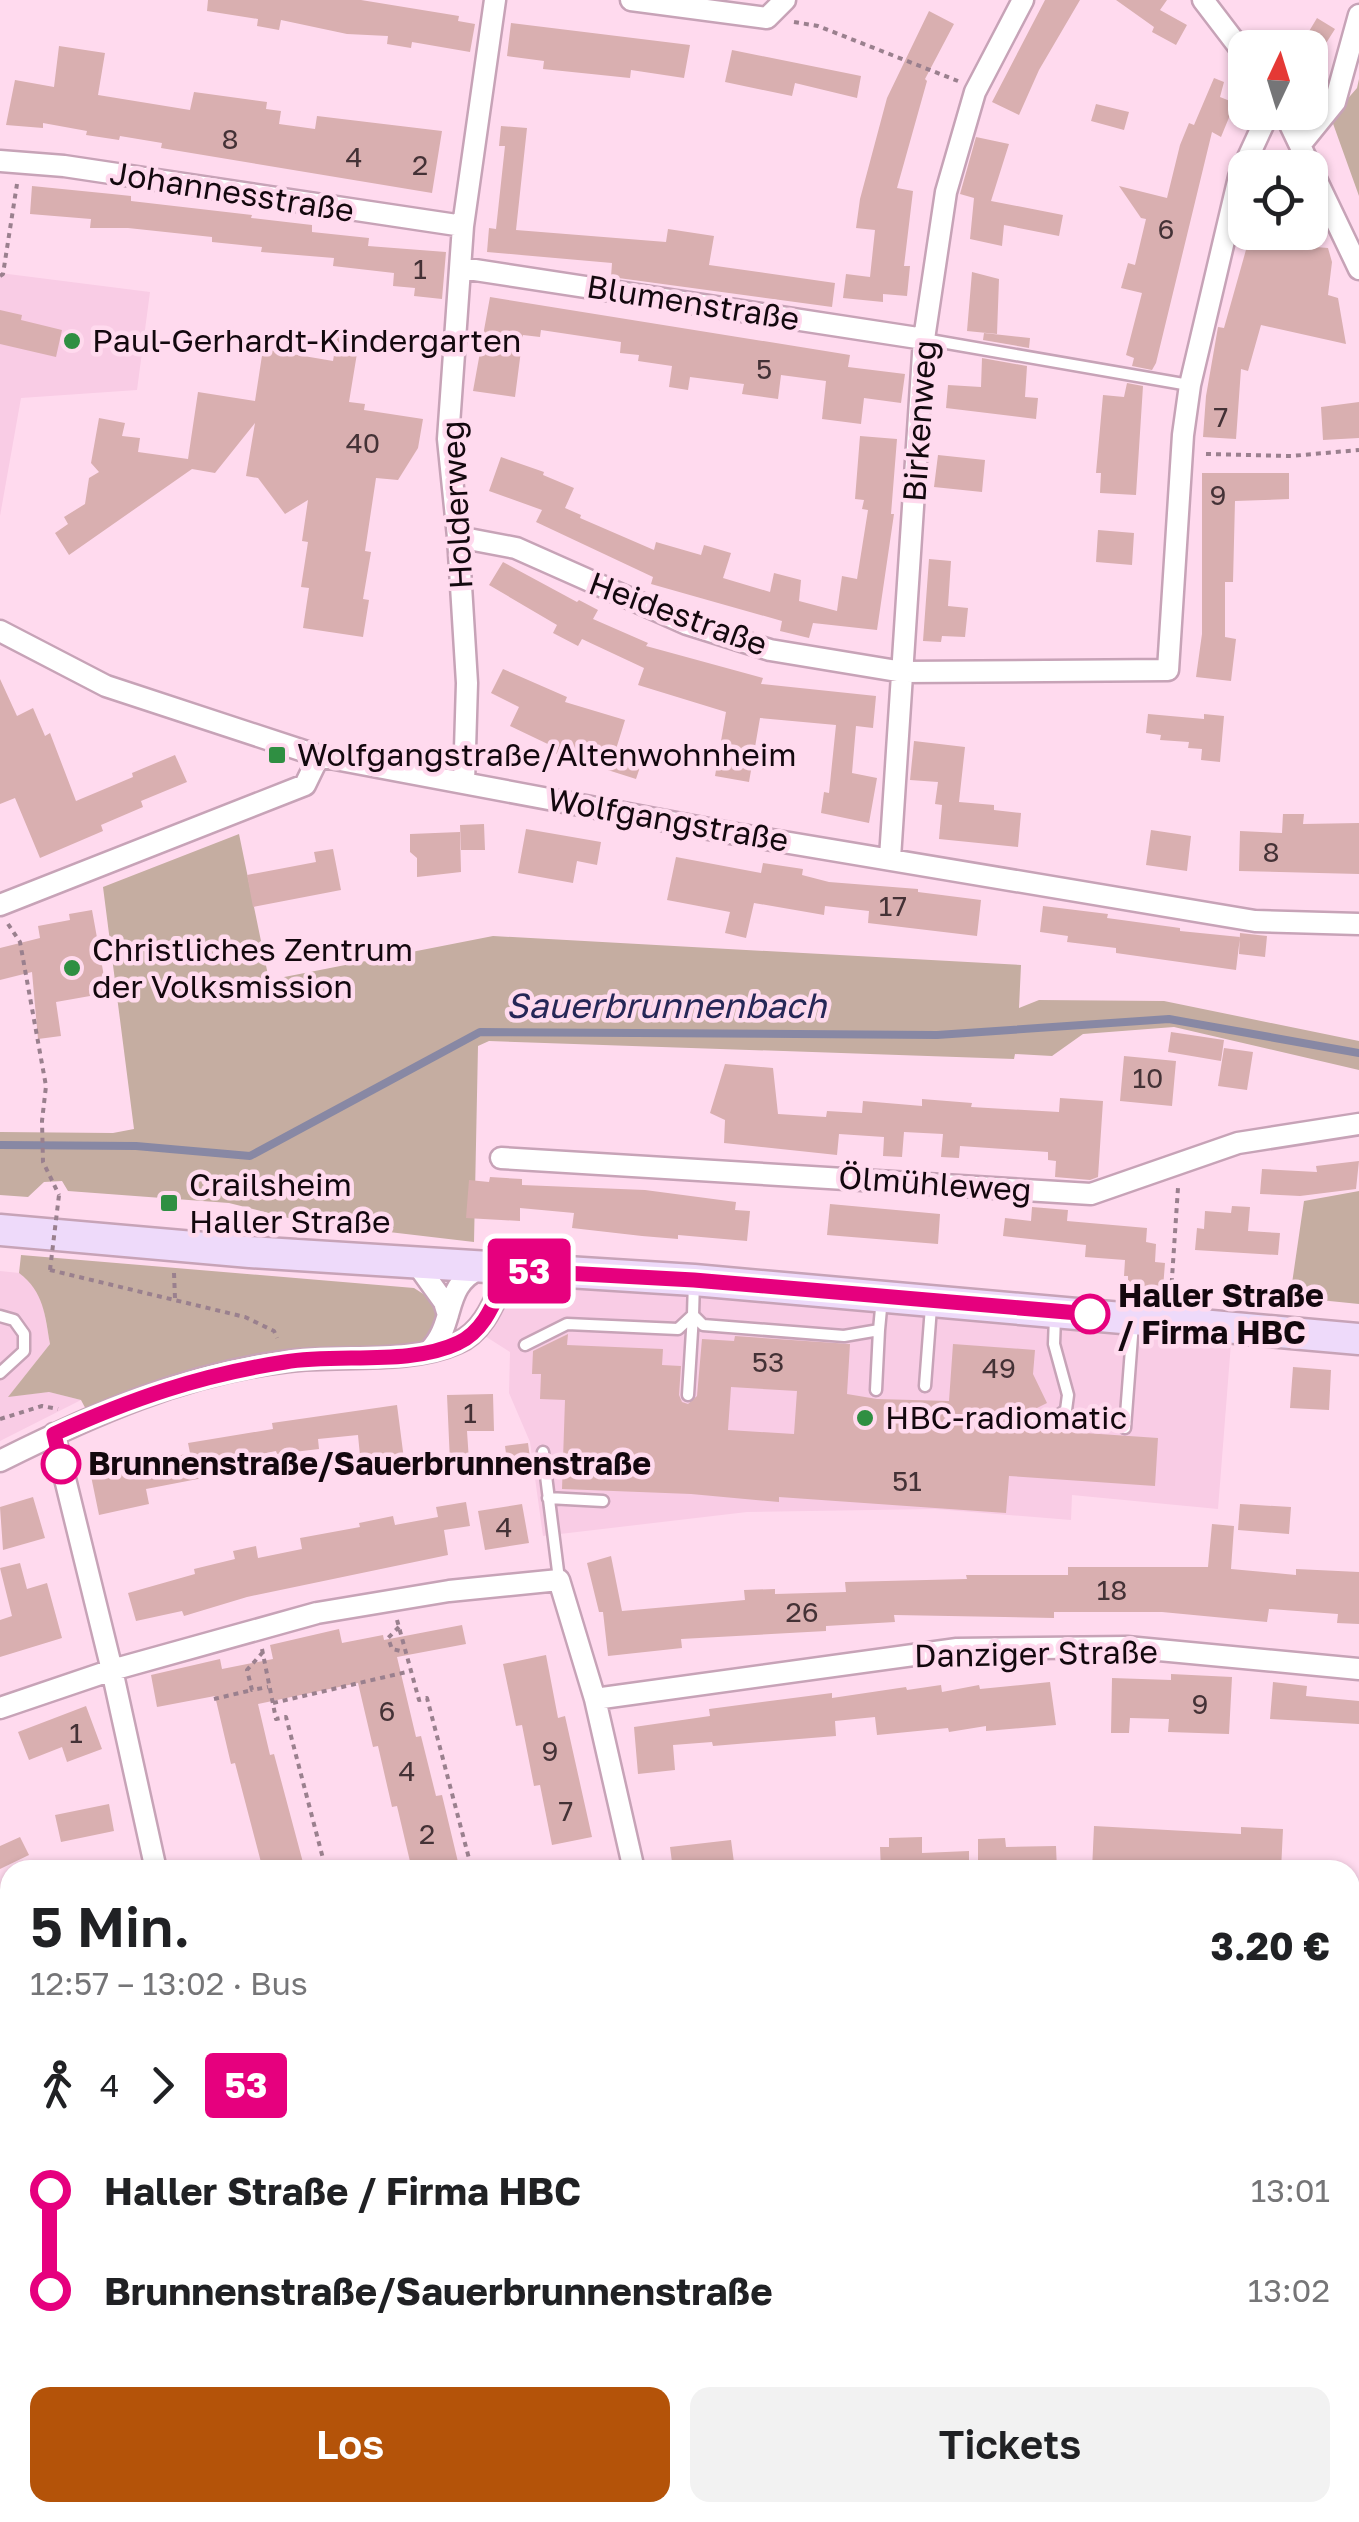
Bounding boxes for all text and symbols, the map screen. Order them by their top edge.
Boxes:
north arrow [1228,30,1328,130]
map controls [1228,30,1328,250]
house number: 8 [221,122,239,155]
house number: 4 [345,140,363,173]
house number: 2 [412,148,428,181]
button: locate [1228,150,1328,250]
street label: Johannesstraße [107,153,357,229]
house number: 6 [1158,212,1174,245]
house number: 1 [413,252,427,285]
street label: Blumenstraße [584,266,802,338]
place label: Paul-Gerhardt-Kindergarten [92,321,521,359]
marker: Paul-Gerhardt-Kindergarten [61,330,83,352]
street label: Birkenweg [894,339,944,503]
house number: 5 [756,352,772,385]
house number: 7 [1214,400,1228,433]
street label: Holderweg [433,420,479,590]
house number: 40 [346,426,380,459]
house number: 9 [1210,478,1226,511]
street label: Heidestraße [584,563,773,663]
place label: Wolfgangstraße/Altenwohnheim [297,735,797,773]
marker: Wolfgangstraße/Altenwohnheim [266,744,288,766]
street label: Wolfgangstraße [545,779,792,859]
house number: 8 [1262,835,1280,868]
house number: 17 [879,889,907,922]
place label: Christliches Zentrum der Volksmission [92,930,413,1005]
marker: Christliches Zentrum der Volksmission [61,957,83,979]
water label: Sauerbrunnenbach [506,984,828,1026]
house number: 10 [1133,1061,1163,1094]
street label: Ölmühleweg [837,1157,1033,1209]
place label: Crailsheim Haller Straße [189,1165,391,1240]
marker: Crailsheim Haller Straße [158,1192,180,1214]
line badge: 53 [484,1238,574,1304]
text: 53 [508,1250,550,1292]
place label: Haller Straße / Firma HBC [1118,1276,1324,1351]
marker: Haller Straße / Firma HBC [1071,1295,1109,1333]
house number: 53 [752,1345,784,1378]
house number: 49 [982,1351,1016,1384]
house number: 1 [463,1396,477,1429]
place label: HBC-radiomatic [885,1398,1127,1436]
marker: HBC-radiomatic [854,1407,876,1429]
place label: Brunnenstraße/Sauerbrunnenstraße [88,1444,651,1482]
marker: Brunnenstraße/Sauerbrunnenstraße [42,1445,80,1483]
house number: 51 [892,1464,922,1497]
house number: 4 [495,1510,513,1543]
house number: 18 [1097,1573,1127,1606]
house number: 26 [785,1595,819,1628]
street label: Danziger Straße [914,1632,1158,1674]
house number: 9 [1192,1687,1208,1720]
house number: 6 [379,1694,395,1727]
house number: 1 [69,1716,83,1749]
house number: 9 [542,1734,558,1767]
house number: 4 [398,1754,416,1787]
house number: 7 [559,1794,573,1827]
house number: 2 [419,1817,435,1850]
text: 5 Min. [30,1893,190,1959]
text: 3.20 € [1210,1923,1330,1968]
text: 12:57 – 13:02 · Bus [30,1964,308,2002]
icon: walk [30,2058,85,2113]
icon: forward [135,2058,190,2113]
text: 53 [225,2064,267,2106]
text: 4 [100,2066,120,2104]
text: Haller Straße / Firma HBC [104,2168,581,2213]
text: 13:01 [1251,2171,1330,2209]
text: Brunnenstraße/Sauerbrunnenstraße [104,2268,773,2313]
text: 13:02 [1248,2271,1330,2309]
button: Los [30,2387,670,2502]
button: Tickets [690,2387,1330,2502]

